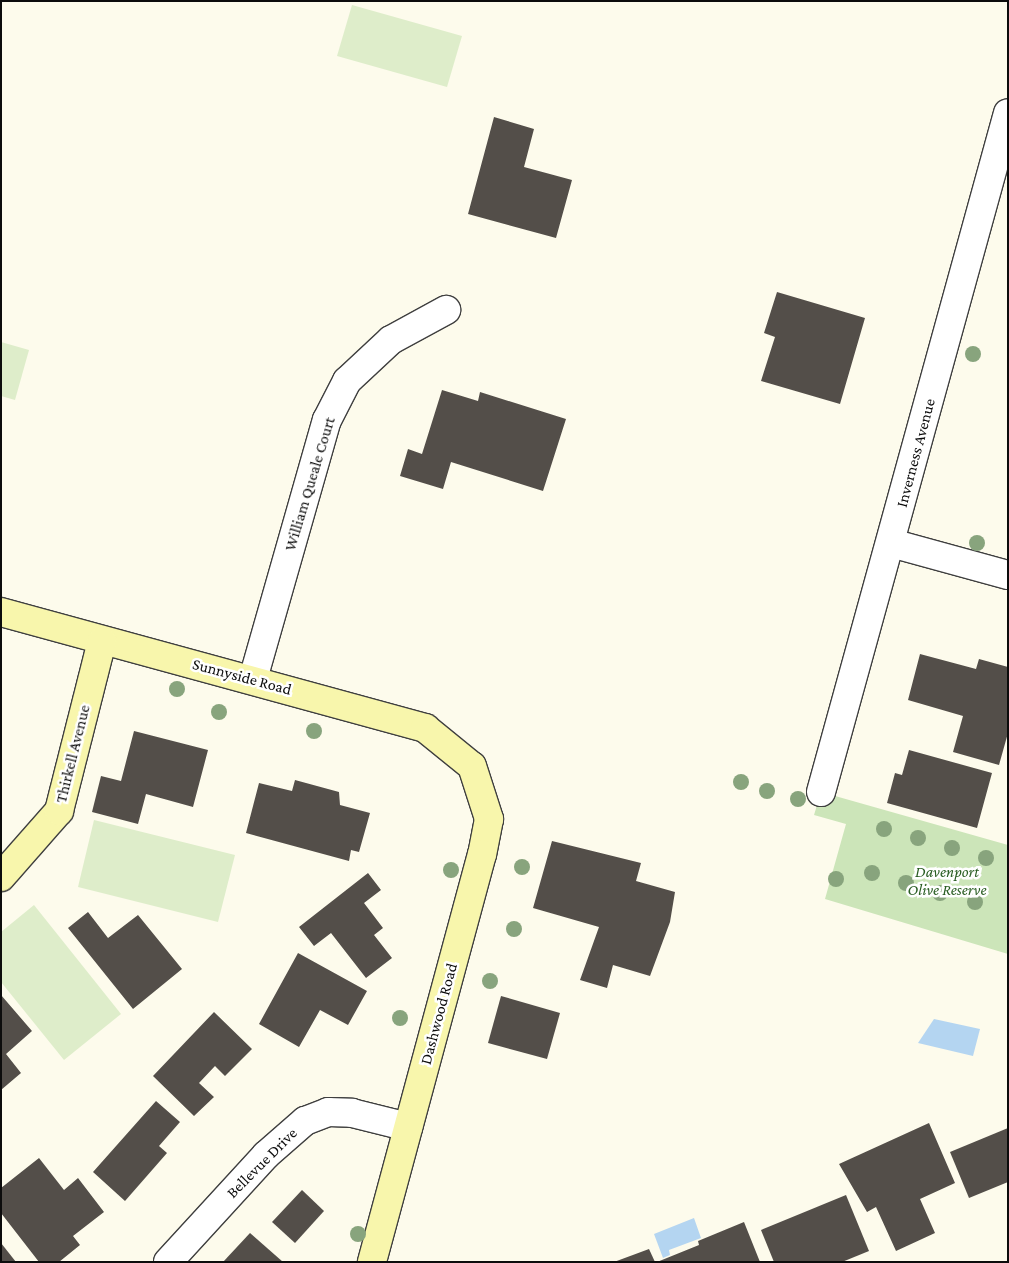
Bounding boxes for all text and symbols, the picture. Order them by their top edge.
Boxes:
street label: Inverness Avenue [892,397,940,509]
street label: William Queale Court [280,415,340,553]
street label: Sunnyside Road [190,655,294,699]
street label: Thirkell Avenue [52,703,94,805]
park label: Davenport Olive Reserve [908,862,986,900]
street label: Dashwood Road [416,961,462,1067]
street label: Bellevue Drive [223,1124,301,1202]

